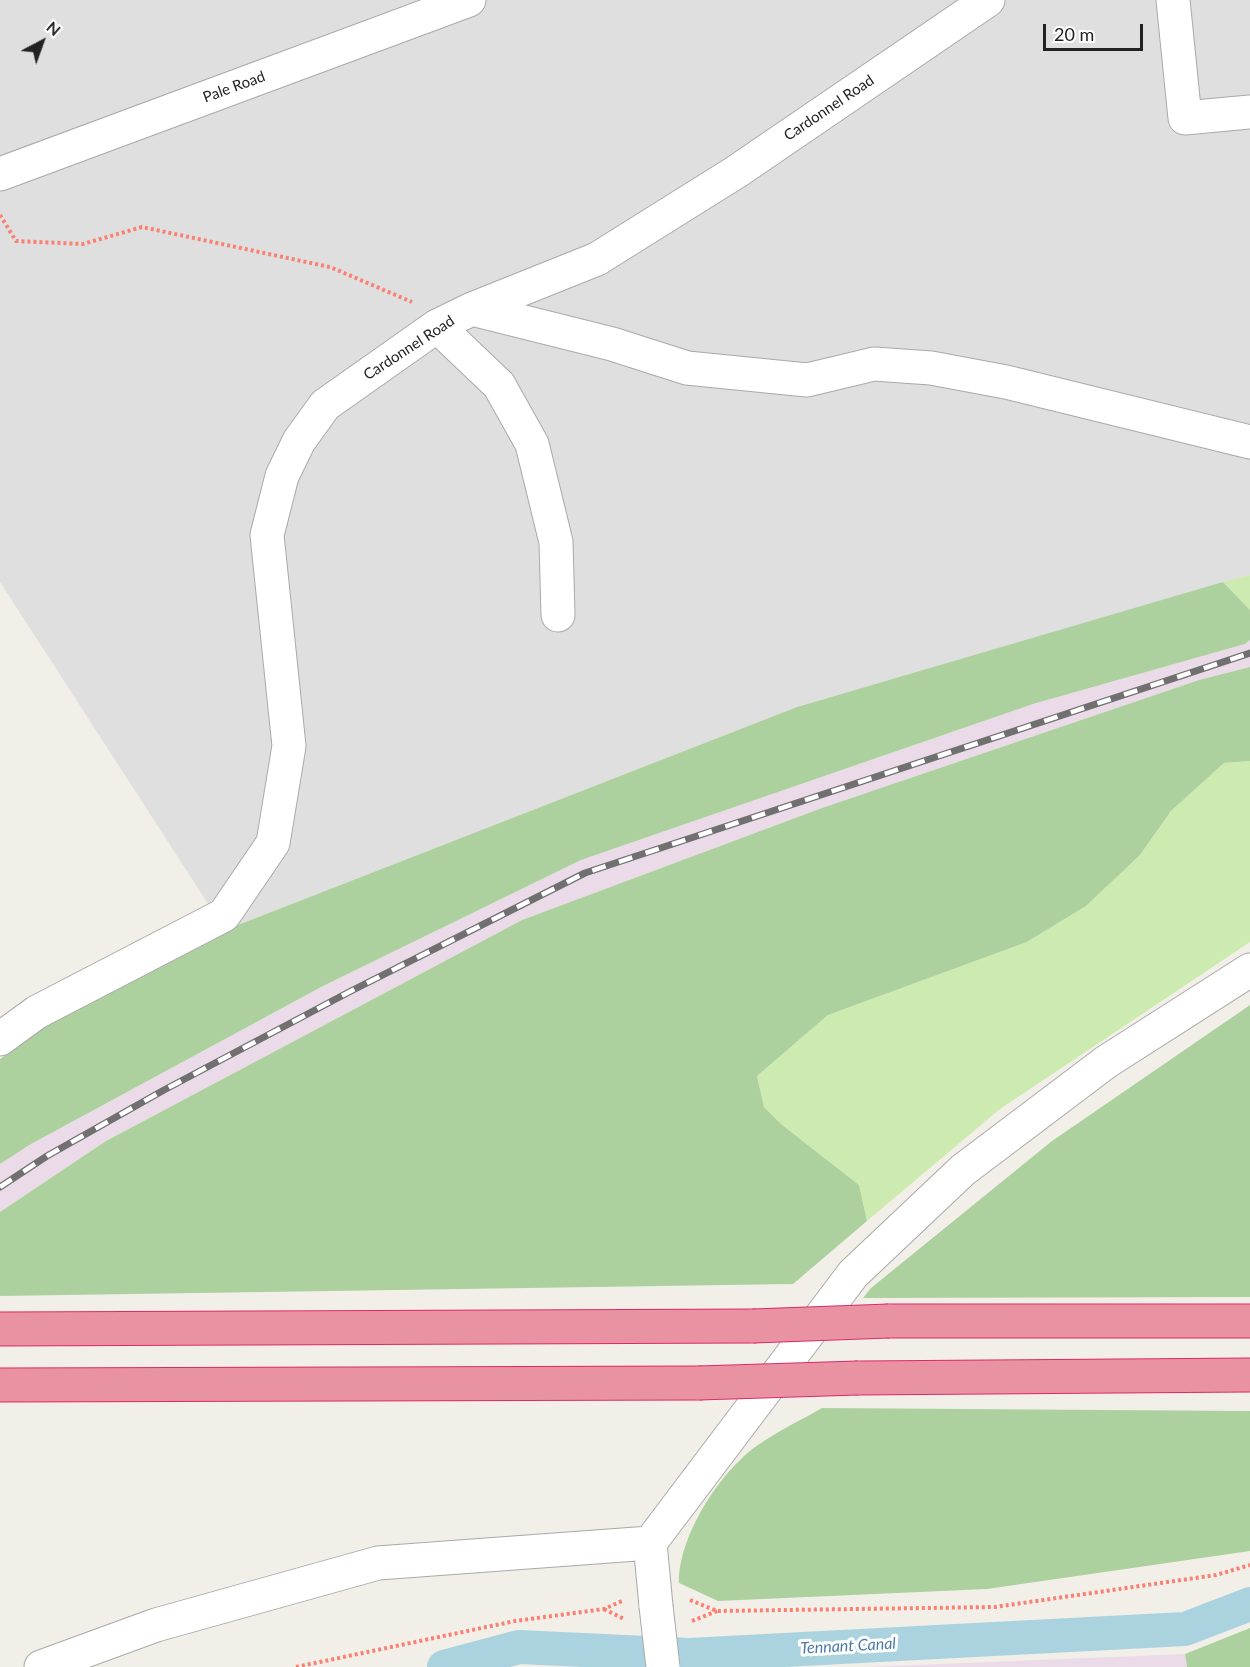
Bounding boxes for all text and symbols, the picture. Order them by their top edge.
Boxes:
north arrow [12,12,72,72]
scale bar [1046,12,1146,50]
text: N [43,17,65,39]
text: 20 m [1054,23,1094,45]
street label: Pale Road [200,67,268,107]
street label: Cardonnel Road [781,71,877,145]
street label: Cardonnel Road [360,312,458,384]
water label: Tennant Canal [800,1634,896,1658]

